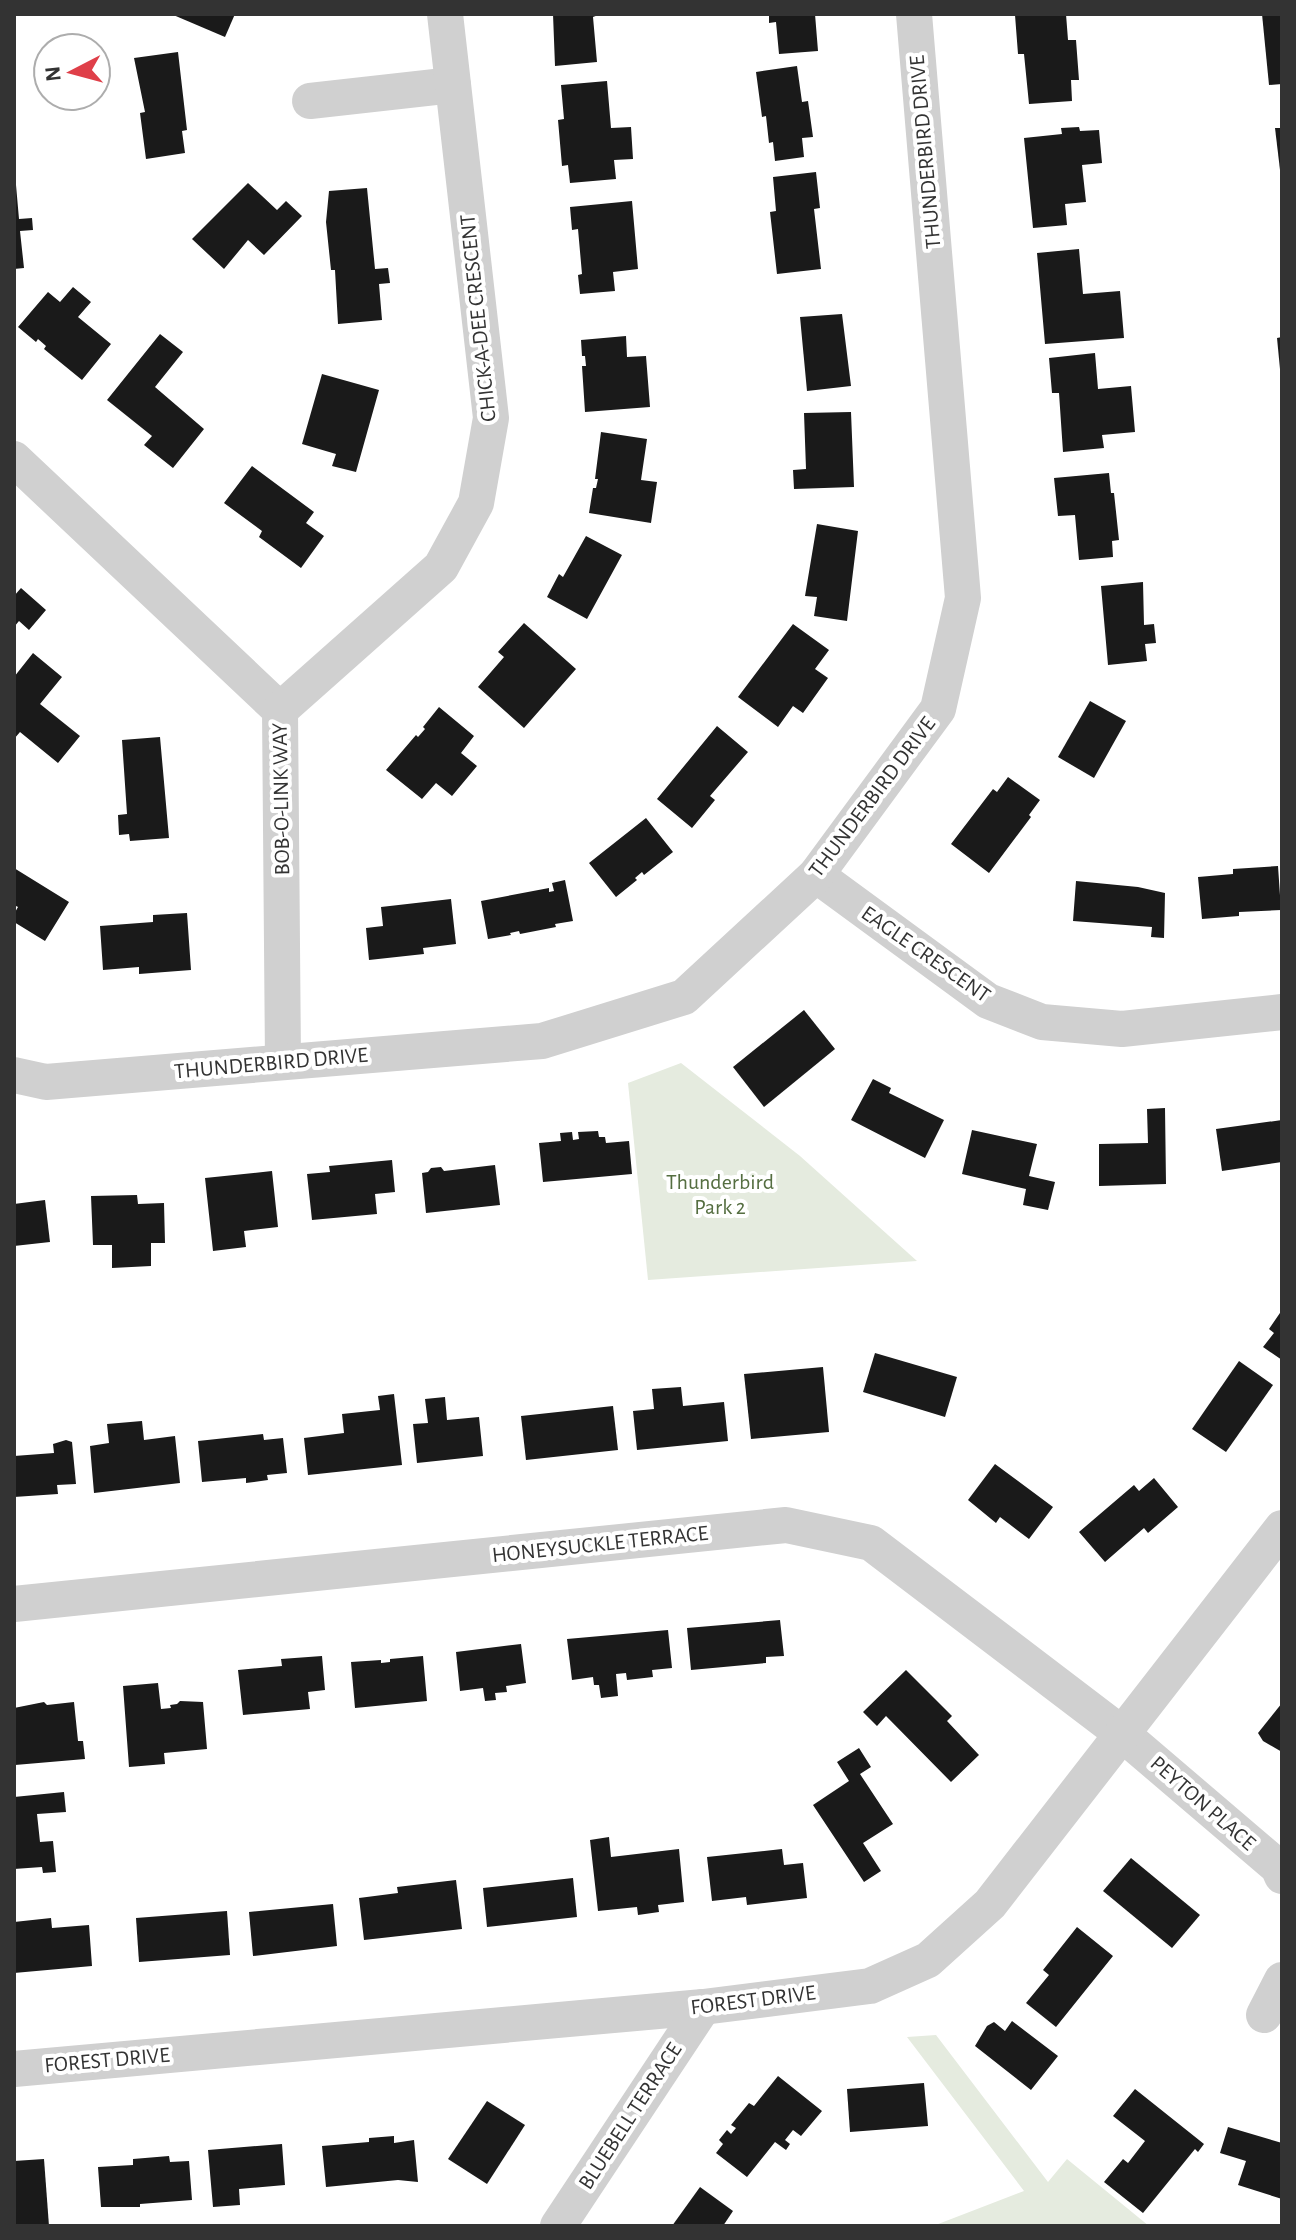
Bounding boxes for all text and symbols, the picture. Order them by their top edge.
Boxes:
north arrow [32,32,112,112]
street label: THUNDERBIRD DRIVE [906,54,944,250]
text: N [41,65,65,83]
street label: CHICK-A-DEE CRESCENT [456,213,500,423]
street label: THUNDERBIRD DRIVE [805,712,940,881]
street label: BOB-O-LINK WAY [269,722,293,875]
street label: EAGLE CRESCENT [858,901,995,1007]
street label: THUNDERBIRD DRIVE [173,1044,369,1082]
park label: Thunderbird Park 2 [666,1171,774,1218]
street label: HONEYSUCKLE TERRACE [491,1522,710,1566]
street label: PEYTON PLACE [1146,1752,1260,1855]
street label: FOREST DRIVE [689,1981,817,2019]
street label: BLUEBELL TERRACE [574,2038,686,2193]
street label: FOREST DRIVE [43,2044,171,2076]

